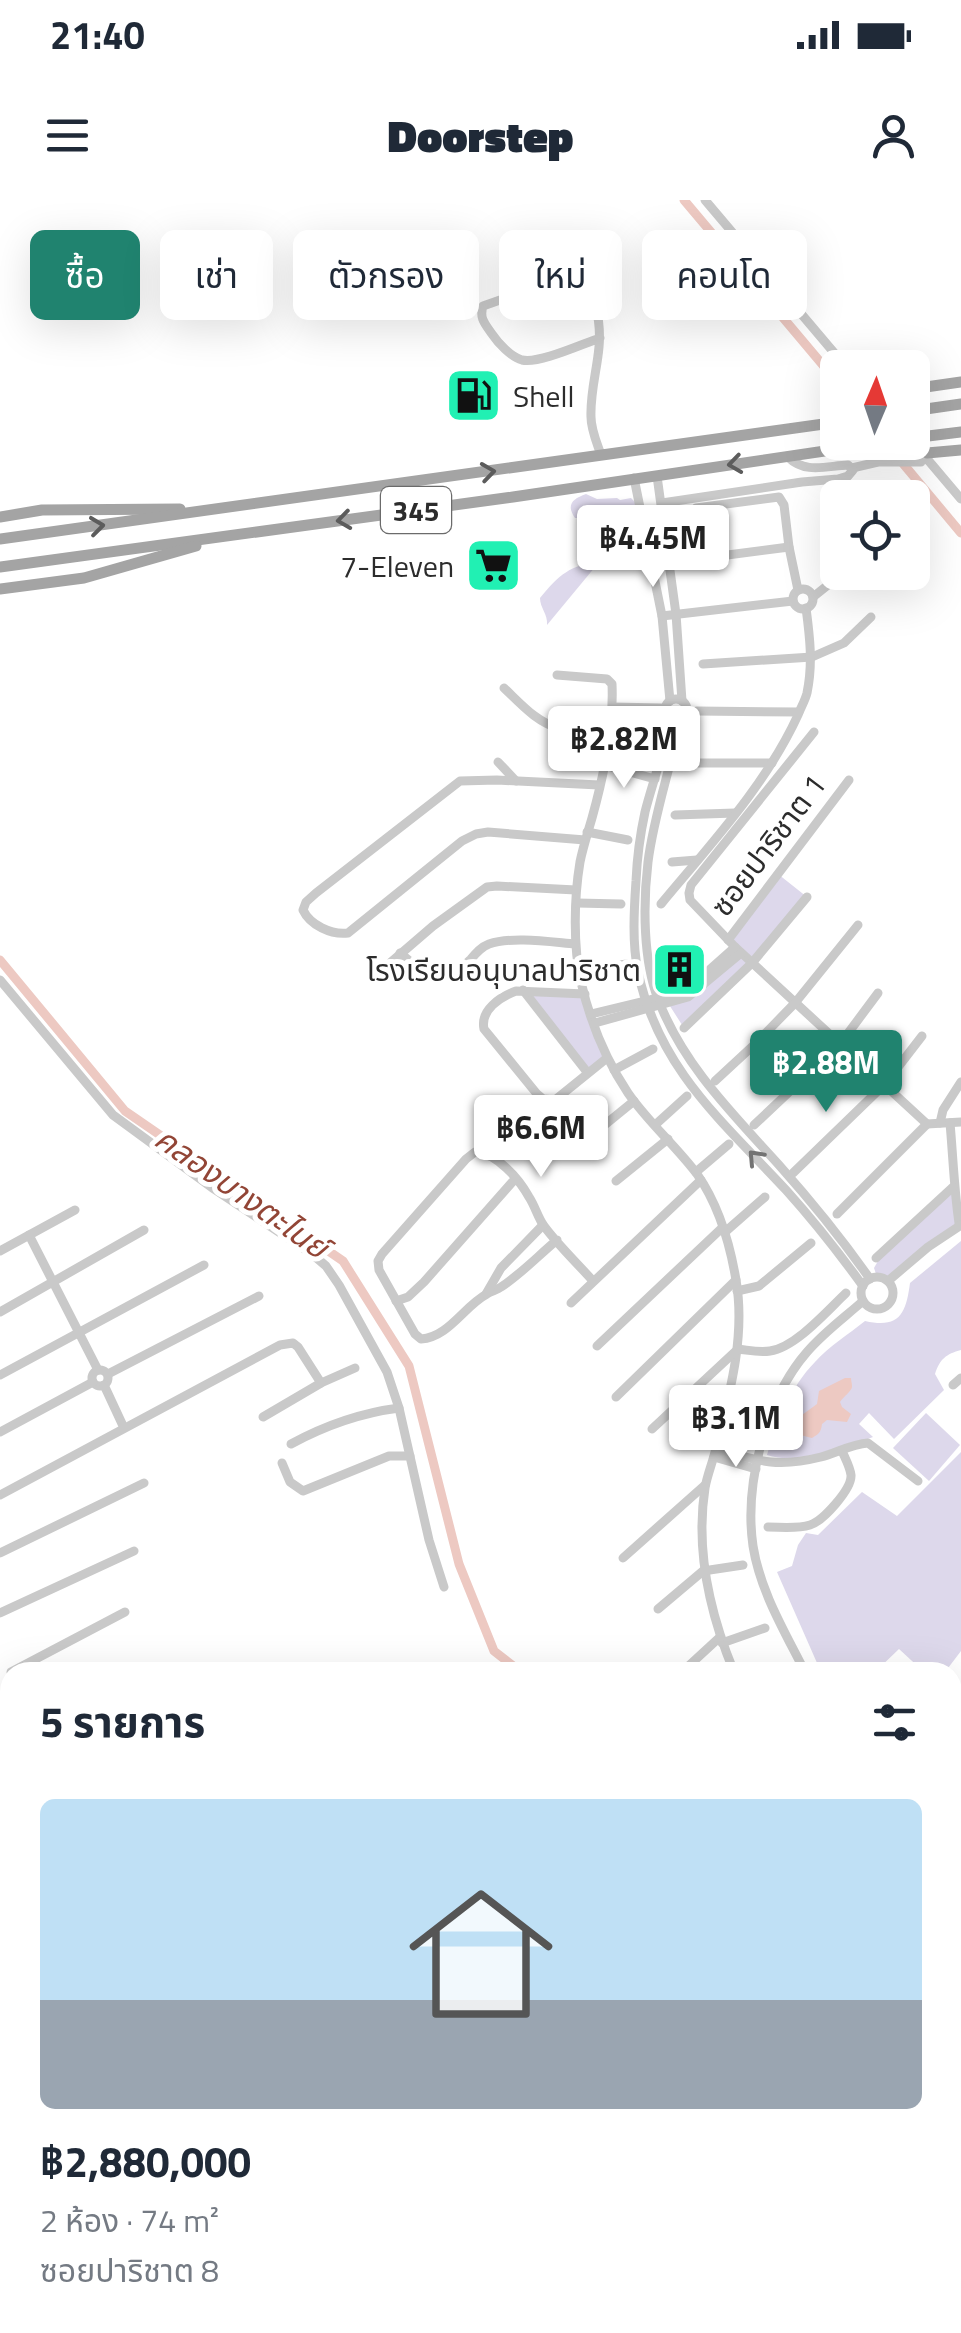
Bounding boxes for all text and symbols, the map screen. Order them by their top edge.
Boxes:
text: 21:40 [50,6,145,64]
text: Doorstep [388,101,573,169]
icon: menu [40,108,95,163]
icon: person [866,108,921,163]
chip: ซื้อ [30,230,140,320]
chip: เช่า [160,230,273,320]
chip: ตัวกรอง [293,230,479,320]
chip: ใหม่ [499,230,622,320]
chip: คอนโด [642,230,807,320]
north arrow [820,350,930,460]
map controls [820,350,930,590]
fuel station icon: Shell [444,366,504,426]
place label: Shell [513,373,574,419]
one-way arrow [727,453,743,474]
one-way arrow [480,462,496,483]
button: locate [820,480,930,590]
road number: 345 [381,487,451,533]
pin: ฿4.45M [572,505,734,590]
one-way arrow [336,509,352,530]
text: ฿4.45M [599,513,707,561]
one-way arrow [88,517,105,538]
supermarket icon: 7-Eleven [463,536,523,596]
place label: 7-Eleven [340,543,454,589]
pin: ฿2.82M [543,706,705,791]
text: ฿2.82M [570,714,678,762]
street label: ซอยปาริชาต 1 [699,764,837,926]
building icon: โรงเรียนอนุบาลปาริชาต [650,940,710,1000]
place label: โรงเรียนอนุบาลปาริชาต [366,947,641,993]
pin: ฿2.88M [745,1030,907,1115]
text: ฿2.88M [772,1038,880,1086]
pin: ฿6.6M [471,1095,611,1180]
text: ฿6.6M [496,1103,586,1151]
water label: คลองบางตะไนย์ [145,1114,344,1273]
one-way arrow [749,1151,767,1169]
pin: ฿3.1M [666,1385,806,1470]
text: ฿3.1M [691,1393,781,1441]
text: 5 รายการ [40,1689,205,1753]
icon: filters [867,1695,922,1750]
icon: home [391,1864,571,2044]
text: ฿2,880,000 [40,2129,251,2193]
text: 2 ห้อง · 74 m² [40,2196,219,2244]
text: ซอยปาริชาต 8 [40,2246,219,2294]

